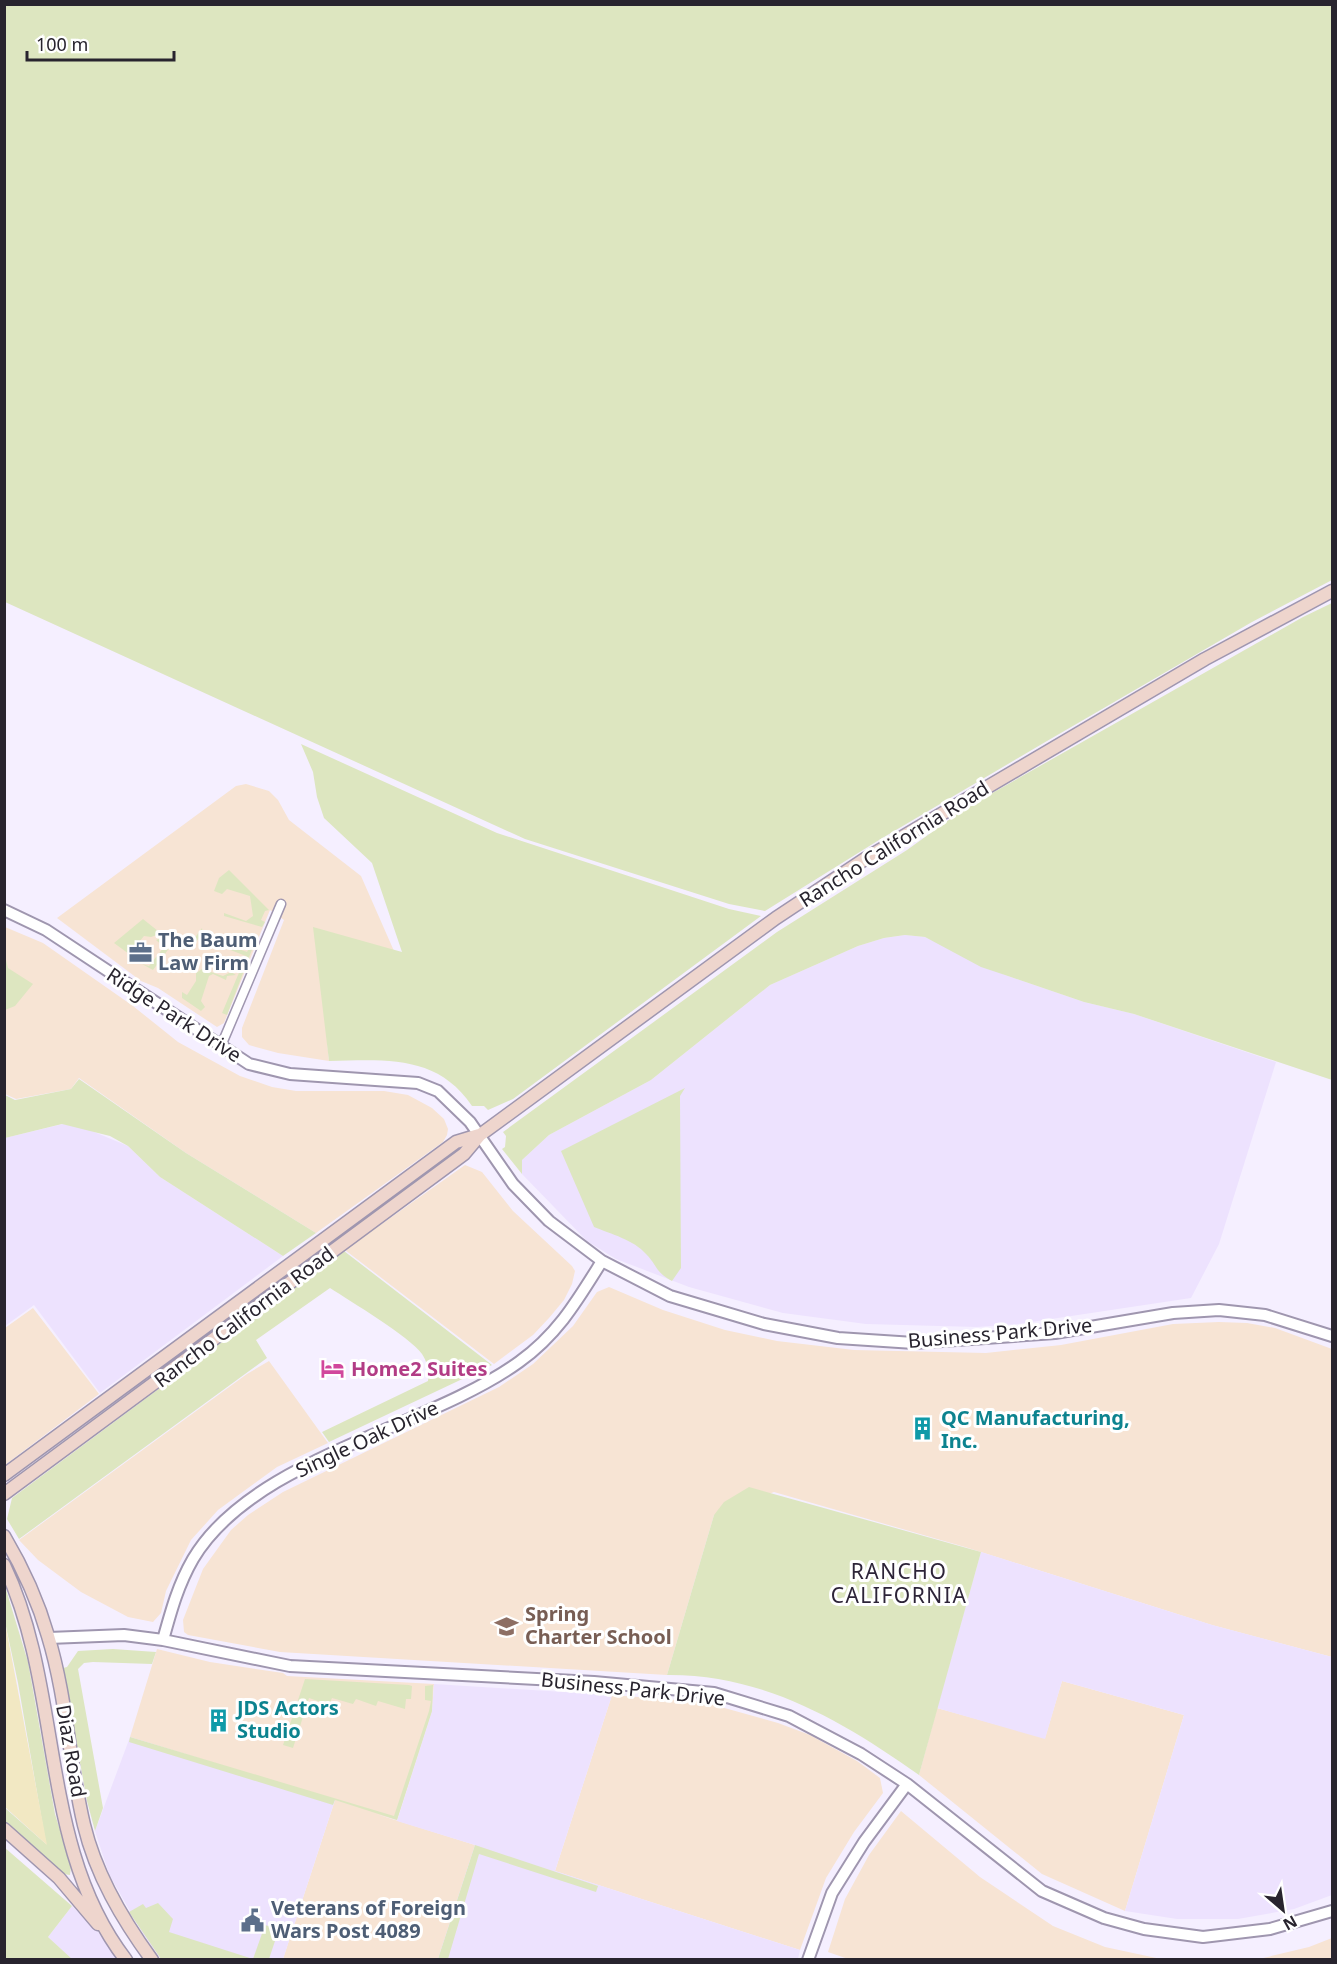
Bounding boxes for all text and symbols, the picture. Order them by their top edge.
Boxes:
scale bar [27,24,174,62]
text: 100 m [36,32,88,56]
street label: Rancho California Road [794,774,994,913]
place label: The Baum Law Firm [158,926,257,976]
office icon: The Baum Law Firm [127,939,153,965]
street label: Ridge Park Drive [102,961,247,1068]
street label: Rancho California Road [148,1240,339,1393]
street label: Business Park Drive [907,1311,1093,1354]
place label: Home2 Suites [351,1355,488,1382]
hotel icon: Home2 Suites [320,1356,346,1382]
street label: Single Oak Drive [291,1394,443,1483]
place label: QC Manufacturing, Inc. [941,1404,1130,1454]
building icon: QC Manufacturing, Inc. [910,1416,936,1442]
district label: RANCHO CALIFORNIA [831,1557,967,1609]
place label: Spring Charter School [525,1600,672,1650]
school or university icon: Spring Charter School [494,1613,520,1639]
street label: Business Park Drive [540,1665,726,1712]
place label: JDS Actors Studio [235,1694,339,1744]
street label: Diaz Road [50,1702,93,1799]
building icon: JDS Actors Studio [206,1707,232,1733]
north arrow [1253,1880,1313,1940]
place label: Veterans of Foreign Wars Post 4089 [271,1894,466,1944]
public building icon: Veterans of Foreign Wars Post 4089 [240,1907,266,1933]
text: N [1279,1910,1301,1936]

